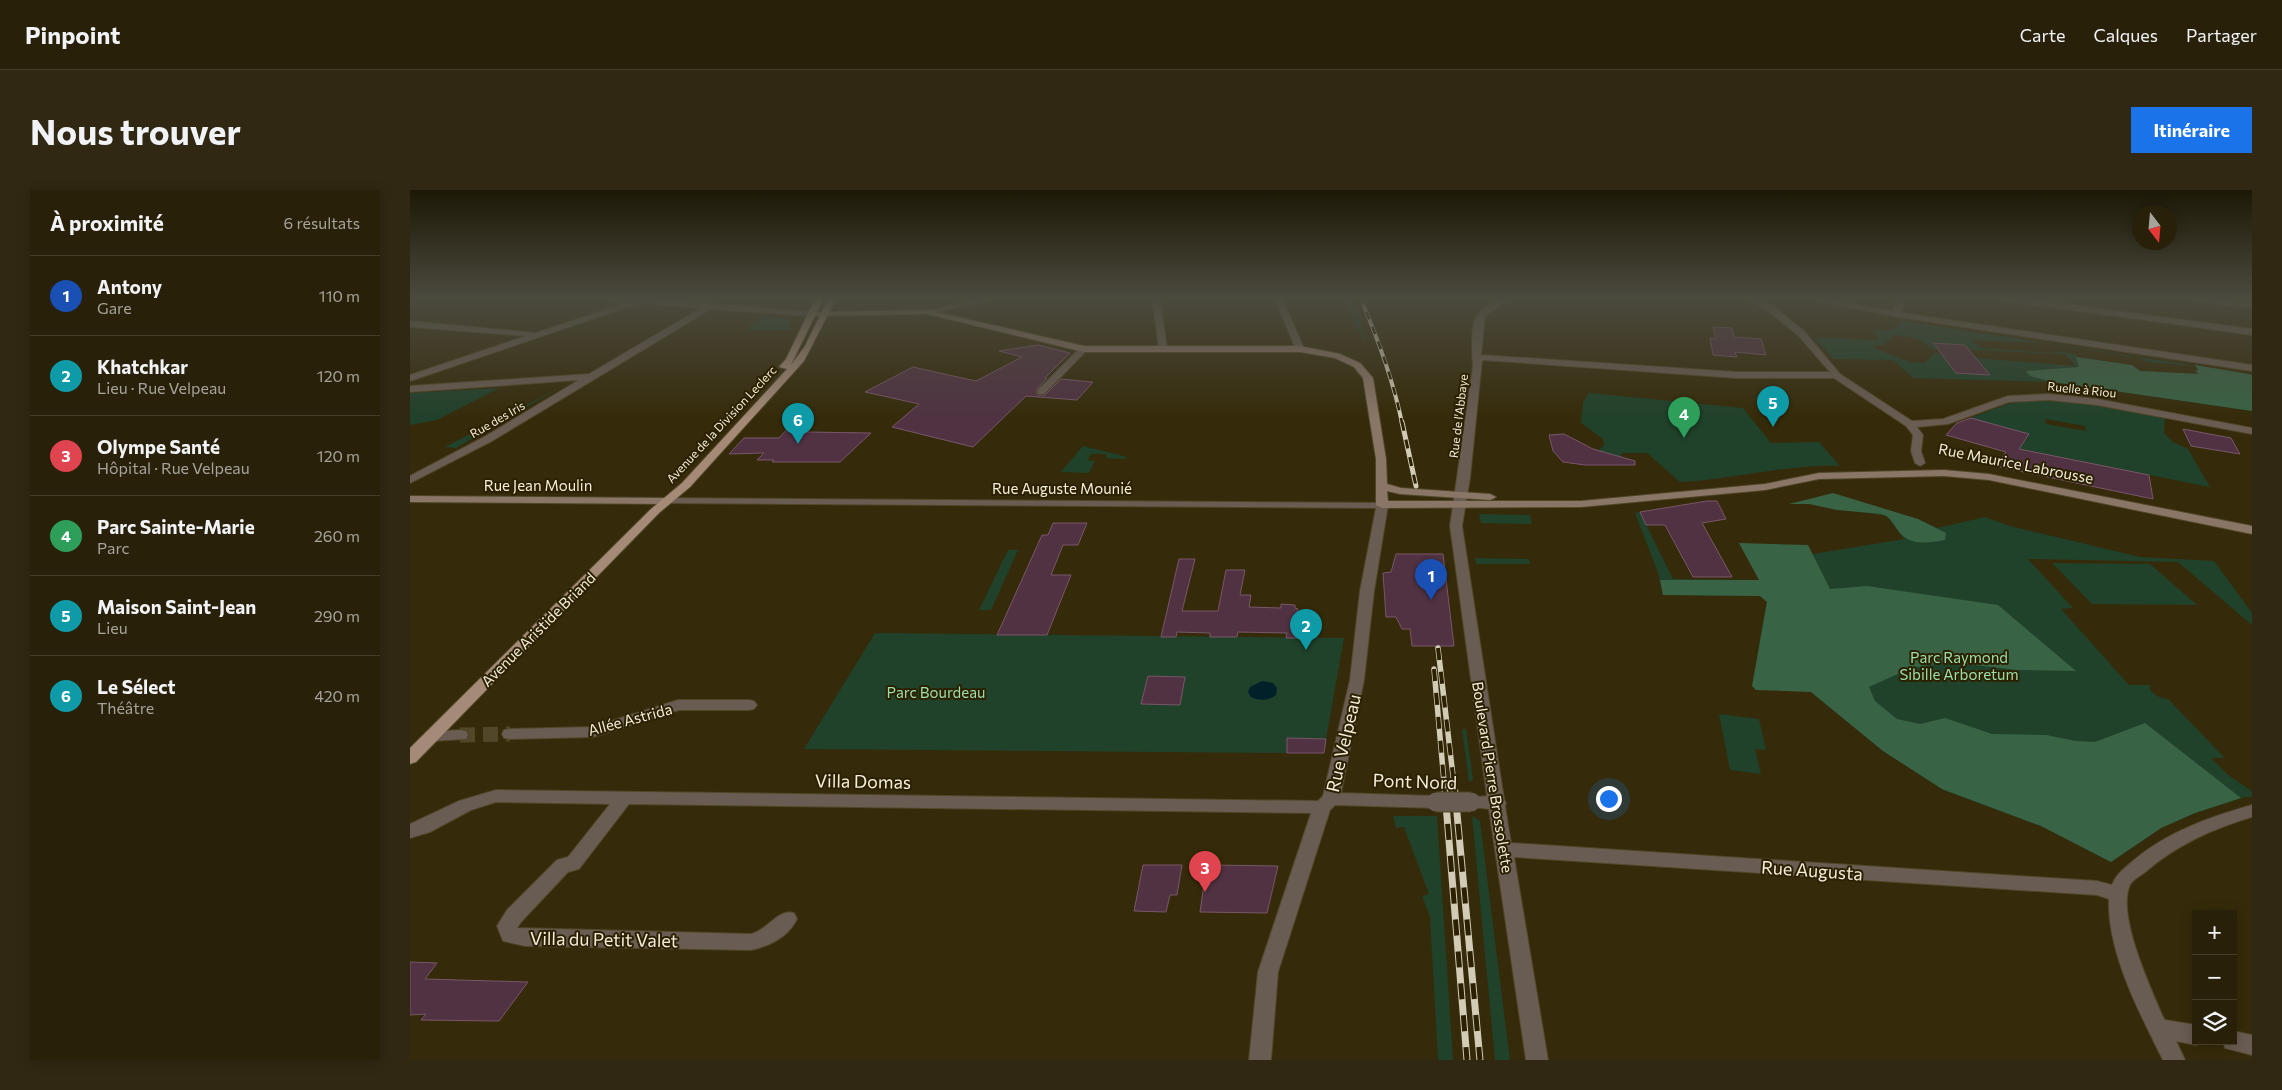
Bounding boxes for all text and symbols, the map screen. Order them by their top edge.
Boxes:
text: Pinpoint [25,20,120,49]
text: Carte [2020,24,2065,46]
text: Calques [2093,24,2158,46]
text: Partager [2186,24,2257,46]
button: Itinéraire [2131,107,2252,153]
text: Nous trouver [30,109,241,152]
north arrow [2132,205,2177,250]
text: À proximité [50,210,164,235]
text: 6 résultats [284,213,360,232]
text: Antony [97,275,162,298]
text: 1 [62,286,70,305]
text: 110 m [319,286,360,305]
text: Gare [97,298,132,317]
text: Khatchkar [97,355,188,378]
street label: Avenue de la Division Leclerc [663,363,779,485]
text: 2 [61,366,71,385]
text: 120 m [317,366,360,385]
street label: Rue de l'Abbaye [1446,373,1470,459]
text: Lieu · Rue Velpeau [97,378,226,397]
street label: Ruelle à Riou [2047,378,2117,400]
pin: 5 [1757,386,1789,427]
pin: 4 [1668,397,1700,438]
street label: Rue des Iris [467,398,527,440]
pin: 6 [782,403,814,444]
text: Olympe Santé [97,435,220,458]
street label: Rue Maurice Labrousse [1937,439,2095,487]
text: 3 [61,446,71,465]
text: 120 m [317,446,360,465]
text: Hôpital · Rue Velpeau [97,458,250,477]
street label: Rue Jean Moulin [484,476,592,494]
street label: Rue Auguste Mounié [992,479,1132,497]
text: Parc Sainte-Marie [97,515,255,538]
text: 4 [61,526,71,545]
text: 260 m [314,526,360,545]
text: Parc [97,538,129,557]
pin: 1 [1415,559,1447,600]
street label: Avenue Aristide Briand [477,568,599,690]
text: Maison Saint-Jean [97,595,256,618]
text: 5 [61,606,71,625]
text: 290 m [314,606,360,625]
pin: 2 [1290,609,1322,650]
text: Lieu [97,618,128,637]
park label: Parc Raymond Sibille Arboretum [1899,648,2019,683]
text: Le Sélect [97,675,176,698]
street label: Boulevard Pierre Brossolette [1469,680,1517,874]
park label: Parc Bourdeau [887,683,985,701]
text: 6 [61,686,71,705]
text: 420 m [314,686,360,705]
street label: Rue Velpeau [1321,692,1365,794]
text: Théâtre [97,698,154,717]
street label: Allée Astrida [586,699,674,739]
street label: Villa Domas [815,769,911,793]
street label: Pont Nord [1372,769,1458,793]
your location [1596,786,1622,812]
pin: 3 [1189,851,1221,892]
street label: Rue Augusta [1760,855,1864,885]
map controls [2192,910,2237,1045]
button: + [2192,910,2237,955]
street label: Villa du Petit Valet [530,927,678,951]
button: − [2192,955,2237,1000]
button: layers [2192,1000,2237,1045]

